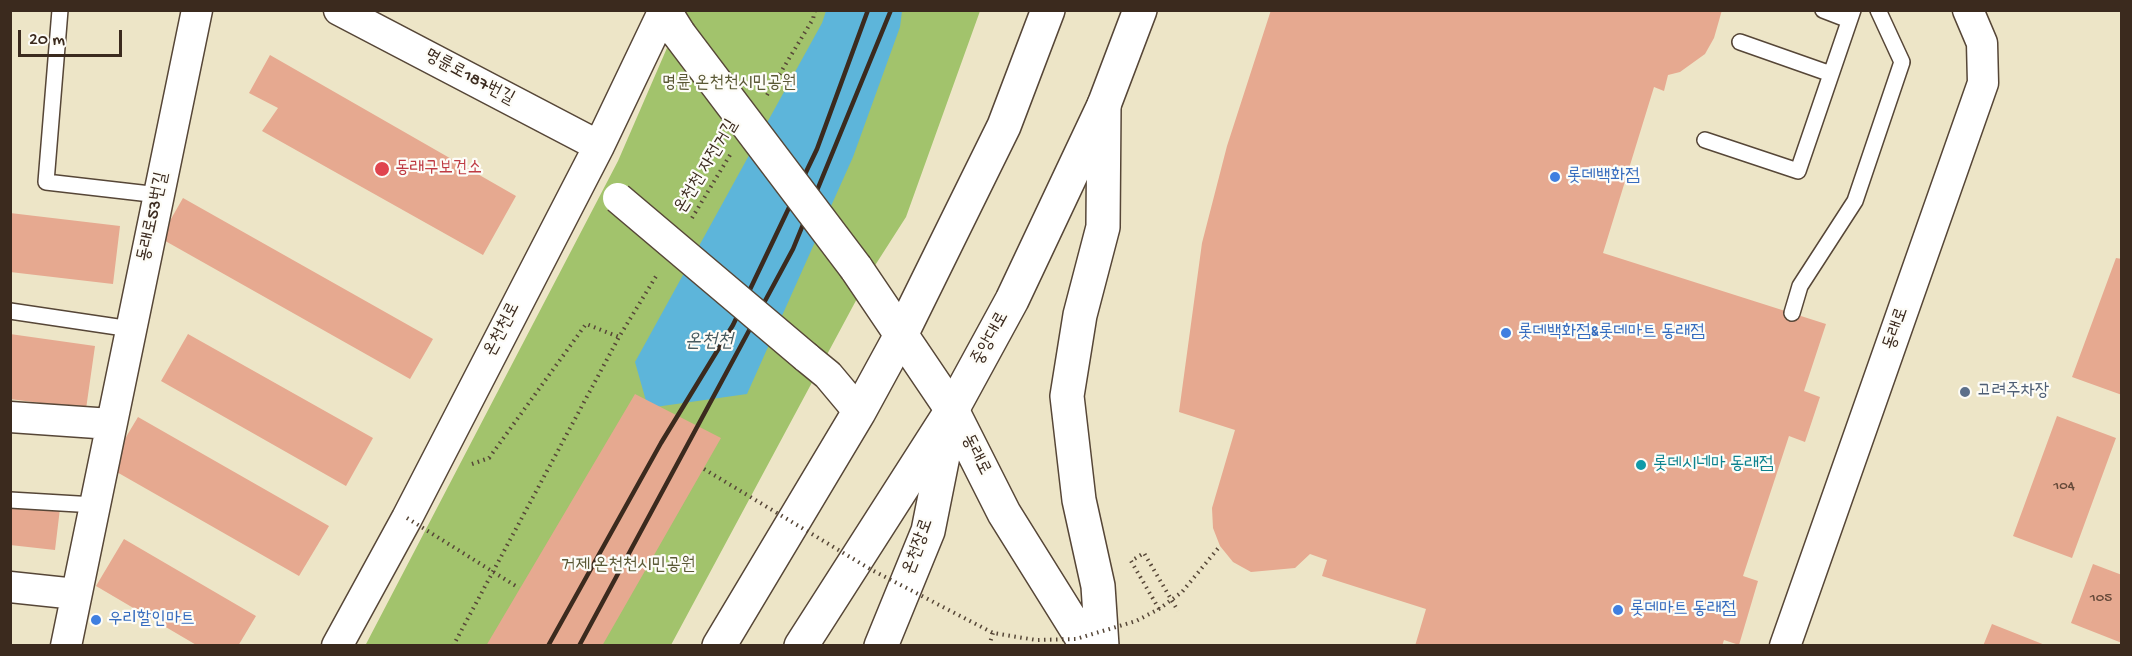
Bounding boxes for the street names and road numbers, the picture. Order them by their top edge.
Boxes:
street label: 명륜로187번길 [420,45,518,111]
street label: 온천천 자전거길 [671,116,743,218]
street label: 동래로53번길 [134,170,174,264]
street label: 온천천로 [480,299,526,361]
street label: 동래로 [1880,305,1914,353]
street label: 중앙대로 [968,308,1014,370]
street label: 동래로 [956,431,994,479]
street label: 온천장로 [899,516,939,578]

